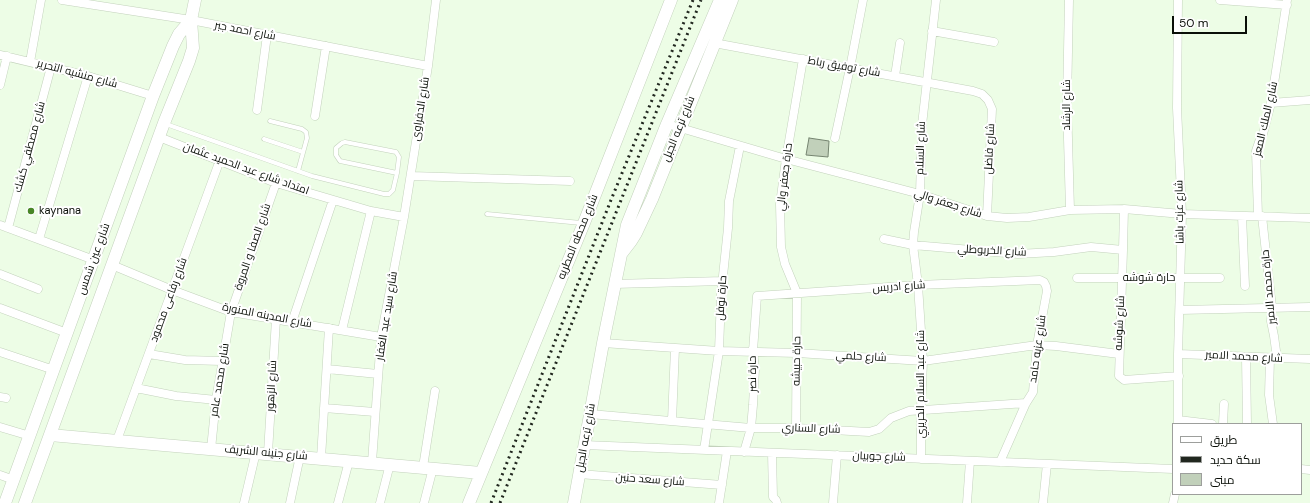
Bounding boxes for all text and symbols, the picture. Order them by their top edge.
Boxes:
scale bar [1174,8,1249,34]
text: 50 m [1179,15,1208,31]
street label: شارع احمد جبر [213,19,277,43]
street label: شارع توفيق رباط [807,54,881,80]
street label: شارع منشيه التحرير [35,57,119,91]
street label: شارع الدفراوى [409,76,433,142]
street label: شارع الرشاد [1060,79,1074,131]
street label: شارع الملك المعز [1251,80,1281,158]
street label: شارع ترعه الجبل [660,94,698,164]
street label: شارع مصطفي كشك [11,100,49,194]
street label: شارع السلام [913,121,929,175]
street label: شارع فاضل [982,123,998,175]
street label: امتداد شارع عبد الحميد عثمان [181,140,311,198]
street label: حارة جعفر والي [774,142,796,212]
street label: شارع عزت باشا [1173,180,1187,244]
street label: شارع جعفر والي [912,187,984,221]
street label: شارع محطه المطريه [555,193,601,281]
street label: شارع الصفا و المروة [232,202,274,292]
place label: kaynana [39,204,81,218]
marker: kaynana [26,206,36,216]
street label: شارع عين شمس [75,222,113,296]
street label: شارع الخربوطلي [957,243,1027,259]
street label: حارة محمد الامير [1259,249,1279,325]
street label: شارع رفاعى محمود [148,256,190,344]
street label: شارع سيد عبد الغفار [373,270,401,362]
street label: حارة شوشه [1123,271,1175,285]
street label: حارة نوفل [714,275,730,321]
street label: شارع ادريس [872,279,926,295]
street label: شارع شوشه [1112,295,1128,351]
street label: شارع المدينه المنورة [221,301,313,331]
street label: شارع عزبه حامد [1027,314,1049,384]
street label: شارع عبد السلام الحريري [914,330,928,438]
street label: حارة حبيشه [790,336,804,386]
street label: شارع محمد عامر [208,342,232,418]
street label: شارع محمد الامير [1205,348,1283,366]
street label: شارع حلمي [835,349,887,365]
street label: حارة نصر [746,355,760,393]
street label: شارع الزهور [264,360,280,412]
street label: شارع ترعه الجبل [573,402,599,474]
street label: شارع السناري [781,421,841,437]
legend [1172,423,1302,495]
text: طريق [1210,432,1237,448]
street label: شارع جنينه الشريف [224,443,308,463]
street label: شارع جوبيان [852,449,906,465]
text: سكة حديد [1210,452,1261,468]
street label: شارع سعد حنين [615,471,685,489]
text: مبنى [1210,472,1235,488]

